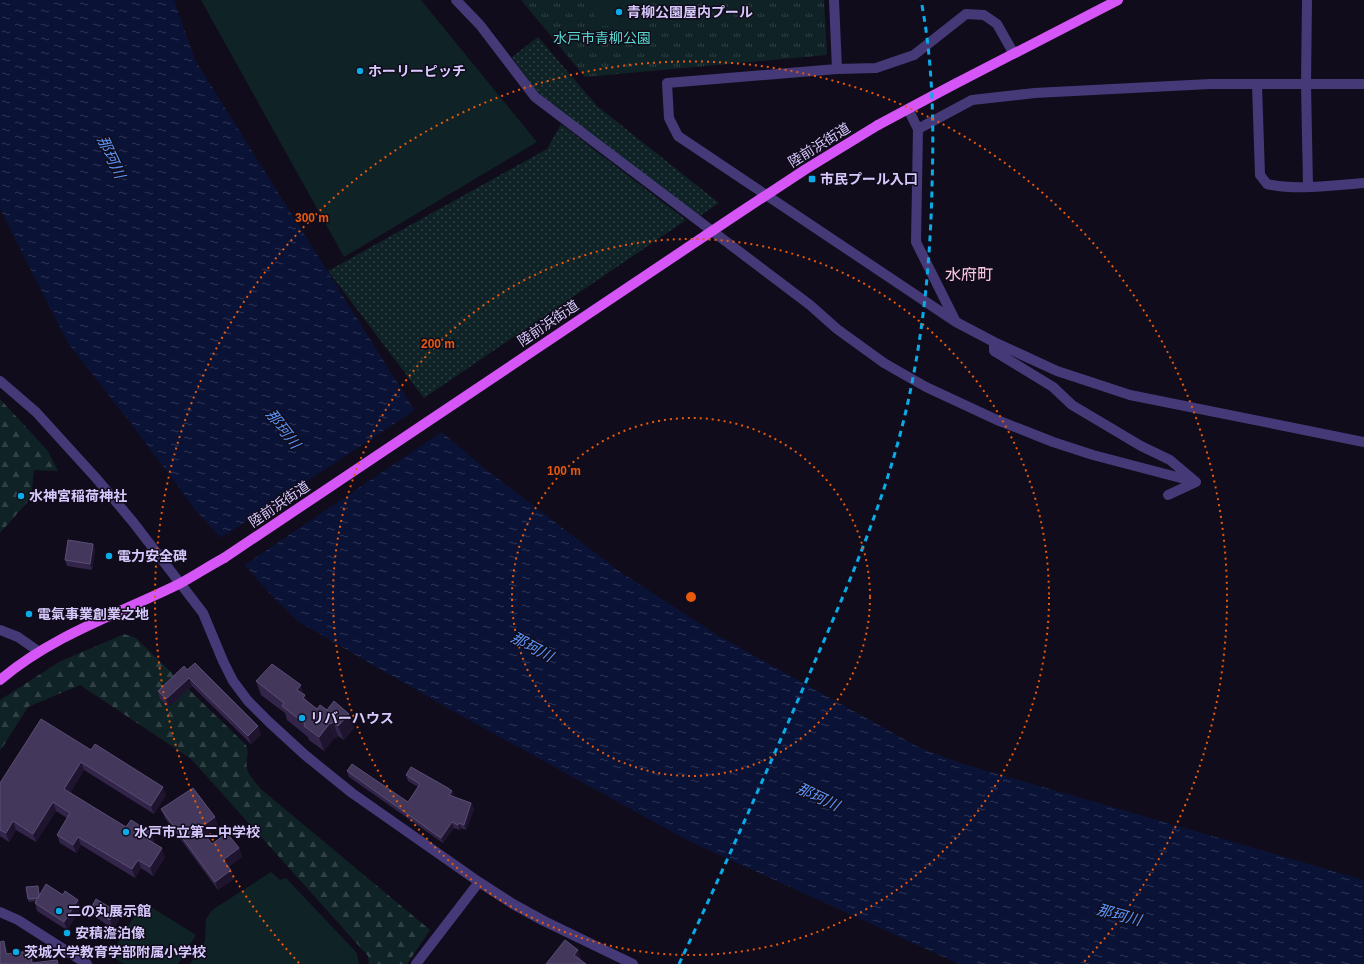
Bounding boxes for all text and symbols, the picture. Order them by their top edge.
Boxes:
place label: 青柳公園屋内プール [627,4,753,20]
marker: 青柳公園屋内プール [614,7,624,17]
park label: 水戸市青柳公園 [553,30,651,46]
place label: ホーリーピッチ [368,63,466,79]
marker: ホーリーピッチ [355,66,365,76]
street label: 陸前浜街道 [785,120,853,170]
water label: 那珂川 [94,133,130,183]
place label: 市民プール入口 [820,171,918,187]
marker: 市民プール入口 [807,174,817,184]
text: 300 m [295,211,329,225]
district label: 水府町 [945,266,993,283]
street label: 陸前浜街道 [515,297,581,349]
text: 200 m [421,337,455,351]
water label: 那珂川 [263,406,305,453]
text: 100 m [547,464,581,478]
street label: 陸前浜街道 [246,478,312,530]
place label: 水神宮稲荷神社 [29,488,127,504]
marker: 水神宮稲荷神社 [16,491,26,501]
place label: 電力安全碑 [117,548,187,564]
marker: 電力安全碑 [104,551,114,561]
centre of rings [684,590,698,604]
place label: 電氣事業創業之地 [37,606,149,622]
marker: 電氣事業創業之地 [24,609,34,619]
water label: 那珂川 [508,628,558,666]
place label: リバーハウス [310,710,394,726]
marker: リバーハウス [297,713,307,723]
water label: 那珂川 [794,779,844,815]
place label: 水戸市立第二中学校 [134,824,260,840]
marker: 水戸市立第二中学校 [121,827,131,837]
water label: 那珂川 [1095,900,1145,929]
place label: 二の丸展示館 [67,903,151,919]
marker: 二の丸展示館 [54,906,64,916]
place label: 安積澹泊像 [75,925,145,941]
marker: 安積澹泊像 [62,928,72,938]
place label: 茨城大学教育学部附属小学校 [24,944,206,960]
marker: 茨城大学教育学部附属小学校 [11,947,21,957]

